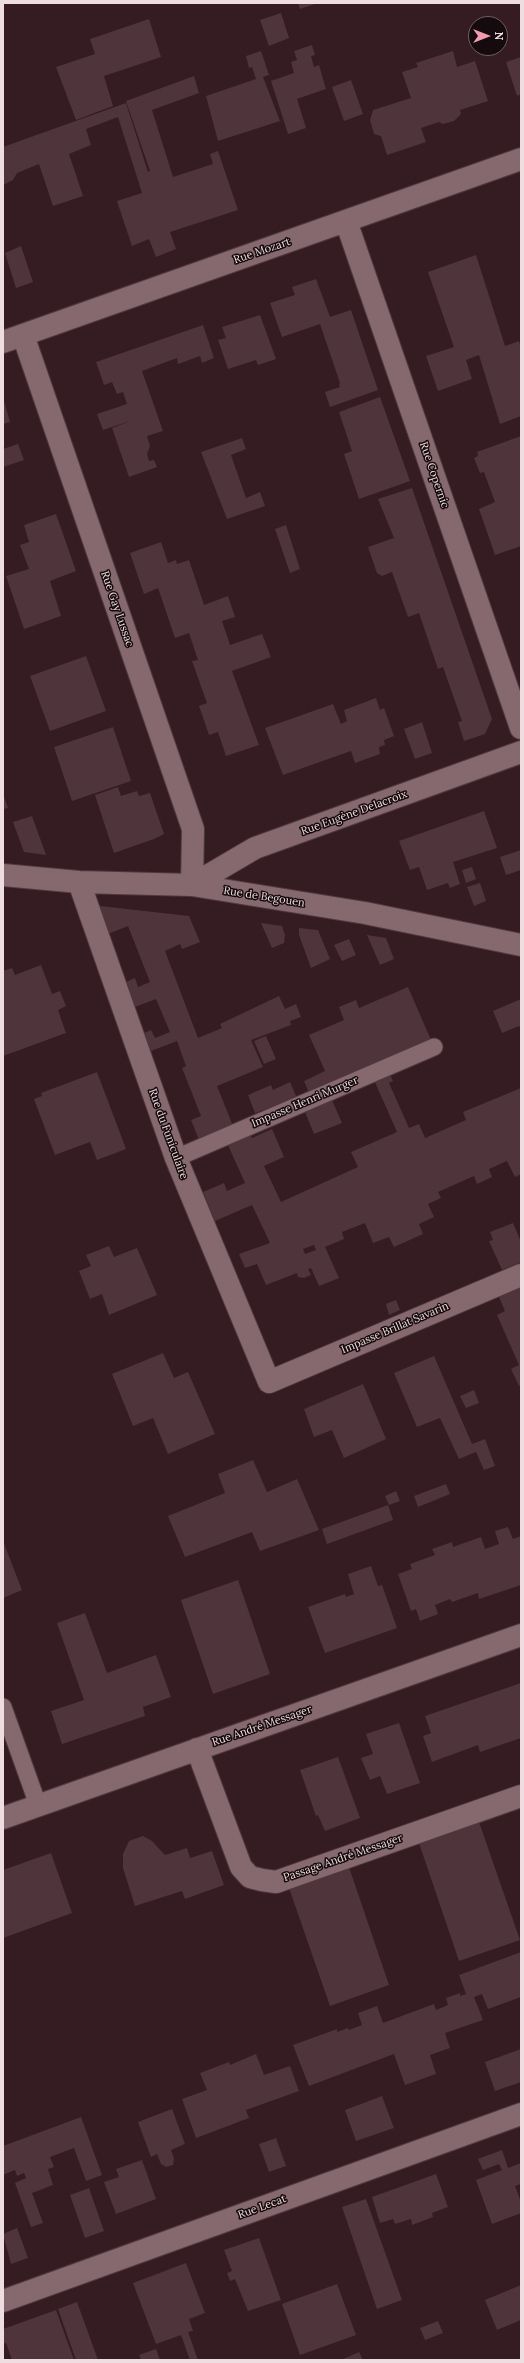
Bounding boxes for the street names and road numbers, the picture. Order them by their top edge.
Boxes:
street label: Rue Mozart [232,235,292,267]
street label: Rue Copernic [416,440,452,510]
street label: Rue Gay Lussac [98,569,136,649]
street label: Rue Eugène Delacroix [299,788,409,838]
street label: Rue de Begouen [222,884,306,910]
street label: Impasse Henri Murger [250,1074,360,1130]
street label: Rue du Funiculaire [145,1087,191,1181]
street label: Impasse Brillat Savarin [339,1299,451,1357]
street label: Rue André Messager [210,1703,314,1749]
street label: Passage André Messager [282,1831,404,1885]
street label: Rue Lecat [236,2192,288,2222]

